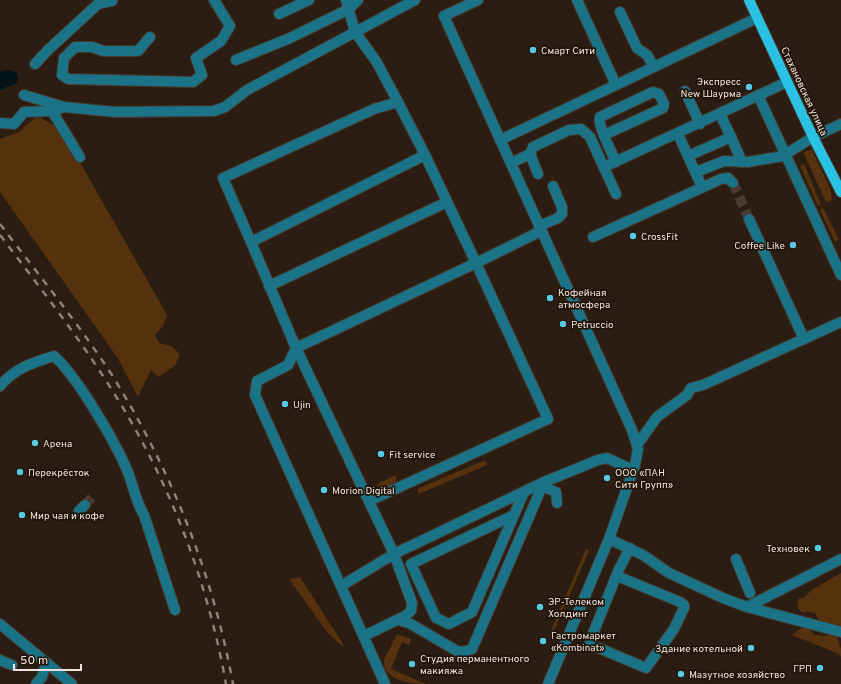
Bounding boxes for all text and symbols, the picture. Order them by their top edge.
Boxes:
marker: Смарт Сити [528,45,538,55]
place label: Смарт Сити [541,45,595,58]
street label: Стахановская улица [777,45,830,138]
place label: Экспресс New Шаурма [681,76,741,101]
marker: Экспресс New Шаурма [744,82,754,92]
marker: CrossFit [628,231,638,241]
place label: CrossFit [641,231,678,244]
place label: Coffee Like [734,240,785,253]
marker: Coffee Like [788,240,798,250]
place label: Кофейная атмосфера [558,287,610,312]
marker: Кофейная атмосфера [545,293,555,303]
marker: Petruccio [558,319,568,329]
place label: Petruccio [571,319,614,332]
marker: Ujin [280,399,290,409]
place label: Ujin [293,399,311,412]
marker: Арена [30,438,40,448]
place label: Арена [43,438,72,451]
marker: Fit service [376,449,386,459]
place label: Fit service [389,449,435,462]
marker: Перекрёсток [15,467,25,477]
place label: Перекрёсток [28,467,90,480]
place label: ООО «ПАН Сити Групп» [615,467,673,492]
marker: ООО «ПАН Сити Групп» [602,473,612,483]
marker: Morion Digital [319,485,329,495]
place label: Morion Digital [332,485,395,498]
marker: Мир чая и кофе [17,510,27,520]
place label: Мир чая и кофе [30,510,104,523]
place label: Техновек [766,543,810,556]
marker: Техновек [813,543,823,553]
place label: ЭР-Телеком Холдинг [548,596,604,621]
marker: ЭР-Телеком Холдинг [535,602,545,612]
place label: Гастромаркет «Kombinat» [551,630,616,655]
marker: Гастромаркет «Kombinat» [538,636,548,646]
place label: Здание котельной [655,643,743,656]
marker: Здание котельной [746,643,756,653]
scale bar [14,646,81,672]
text: 50 m [20,653,48,669]
place label: Студия перманентного макияжа [420,653,530,678]
marker: Студия перманентного макияжа [407,659,417,669]
place label: ГРП [793,663,812,676]
marker: ГРП [815,663,825,673]
marker: Мазутное хозяйство [676,669,686,679]
place label: Мазутное хозяйство [689,669,786,682]

